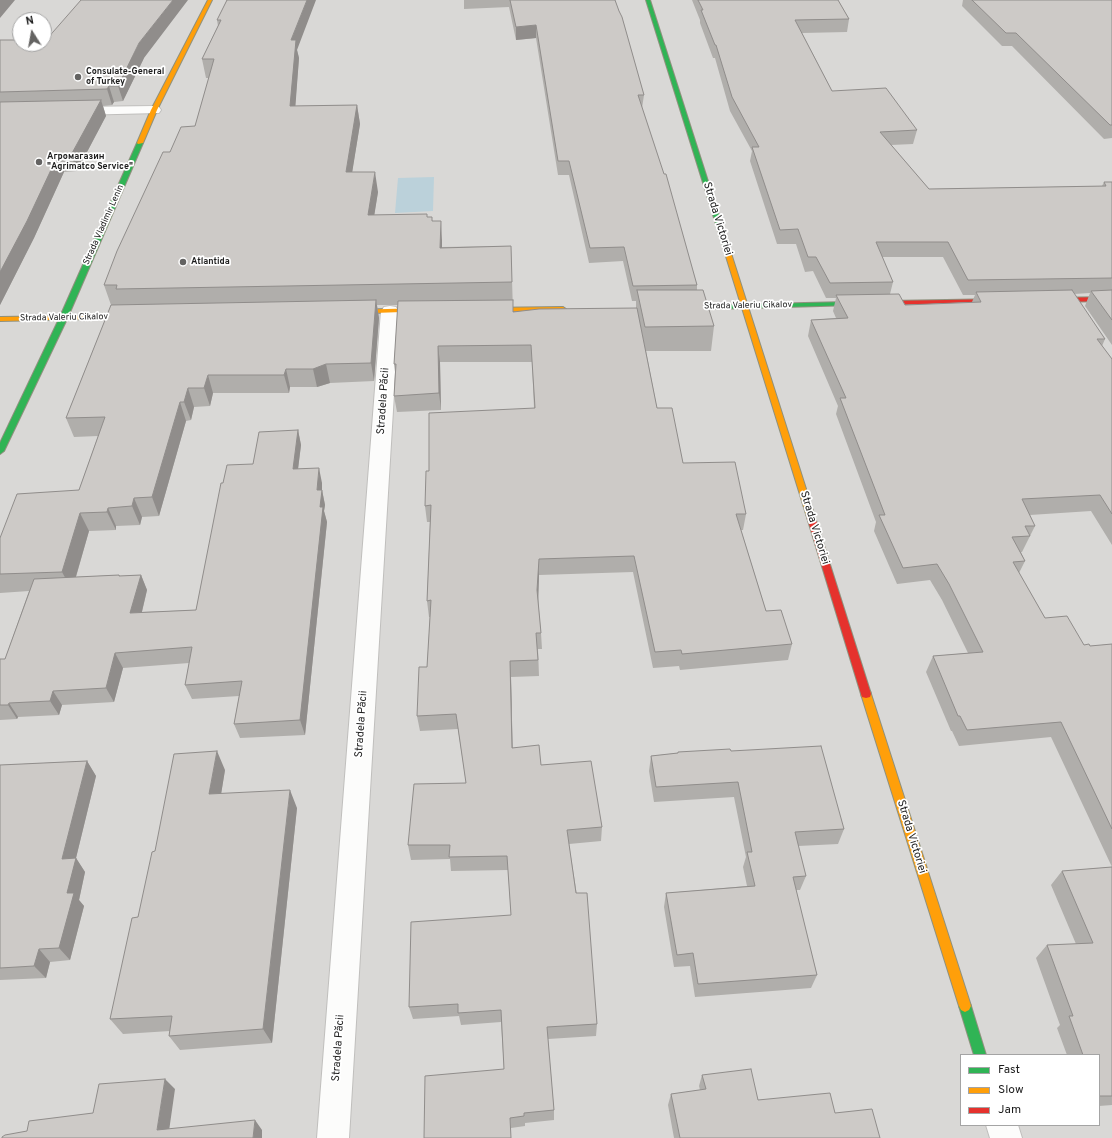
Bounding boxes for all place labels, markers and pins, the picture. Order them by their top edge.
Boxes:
place label: Consulate-General of Turkey [86,67,164,88]
marker: Consulate-General of Turkey [73,72,83,82]
place label: Агромагазин "Agrimatco Service" [47,152,133,173]
marker: Агромагазин "Agrimatco Service" [34,157,44,167]
marker: Atlantida [178,257,188,267]
place label: Atlantida [191,257,230,267]

